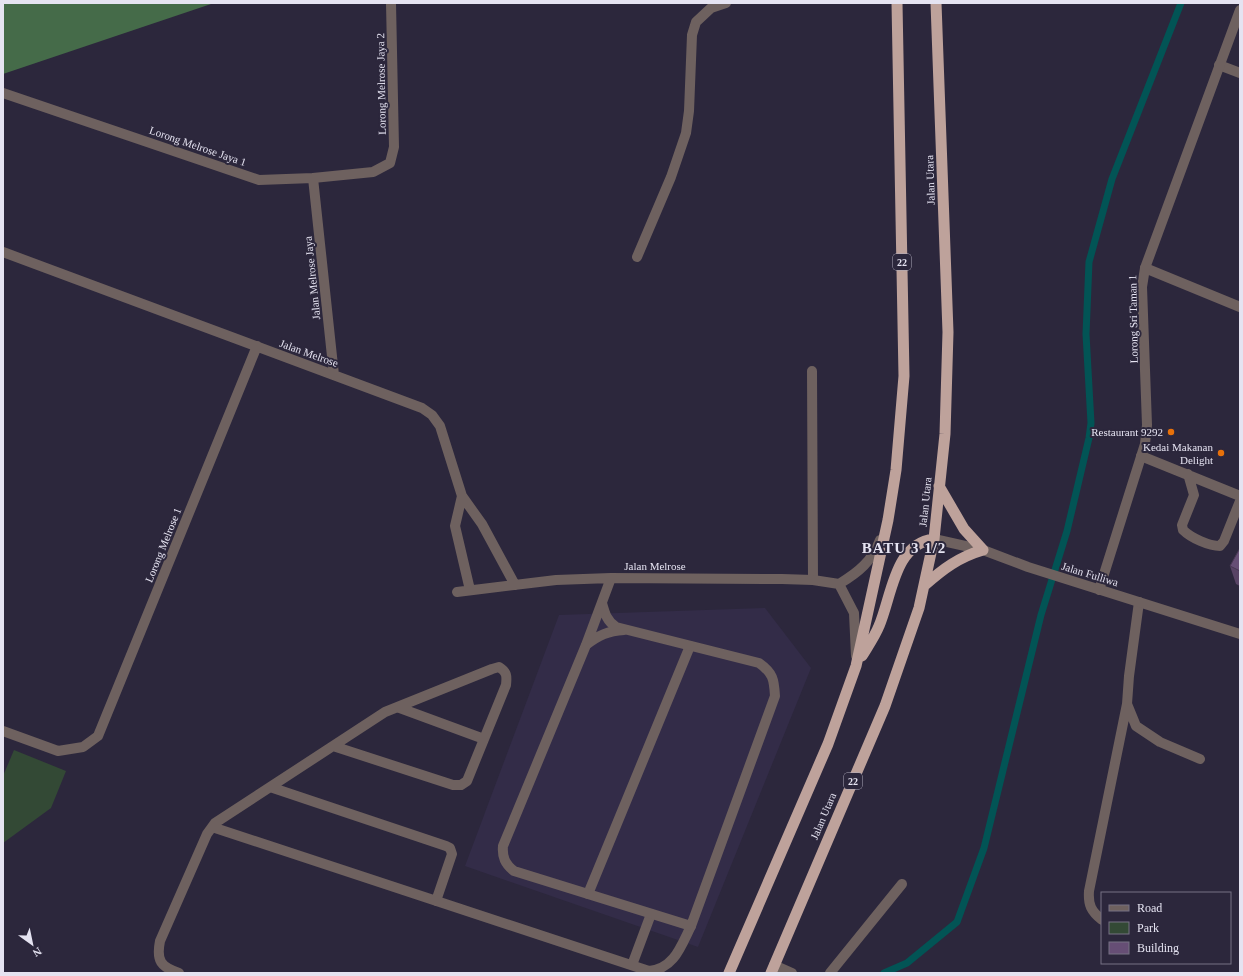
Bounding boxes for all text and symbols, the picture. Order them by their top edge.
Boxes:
street label: Lorong Melrose Jaya 2 [374,33,388,135]
street label: Lorong Melrose Jaya 1 [148,124,248,168]
street label: Jalan Utara [923,155,937,205]
street label: Jalan Melrose Jaya [302,236,322,320]
road number: 22 [893,254,911,270]
street label: Lorong Sri Taman 1 [1126,275,1140,363]
street label: Jalan Melrose [278,337,340,369]
place label: Restaurant 9292 [1091,426,1163,438]
marker: Restaurant 9292 [1166,427,1176,437]
place label: Kedai Makanan Delight [1143,441,1213,466]
marker: Kedai Makanan Delight [1216,448,1226,458]
street label: Jalan Utara [916,477,934,527]
street label: Lorong Melrose 1 [143,506,183,584]
district label: BATU 3 1/2 [862,540,946,556]
street label: Jalan Melrose [624,560,686,572]
street label: Jalan Fulliwa [1060,560,1120,588]
road number: 22 [844,773,862,789]
street label: Jalan Utara [808,791,838,841]
legend [1101,892,1231,964]
text: Road [1137,901,1162,915]
text: Park [1137,921,1159,935]
north arrow [12,924,52,964]
text: Building [1137,941,1179,955]
text: N [31,945,44,960]

